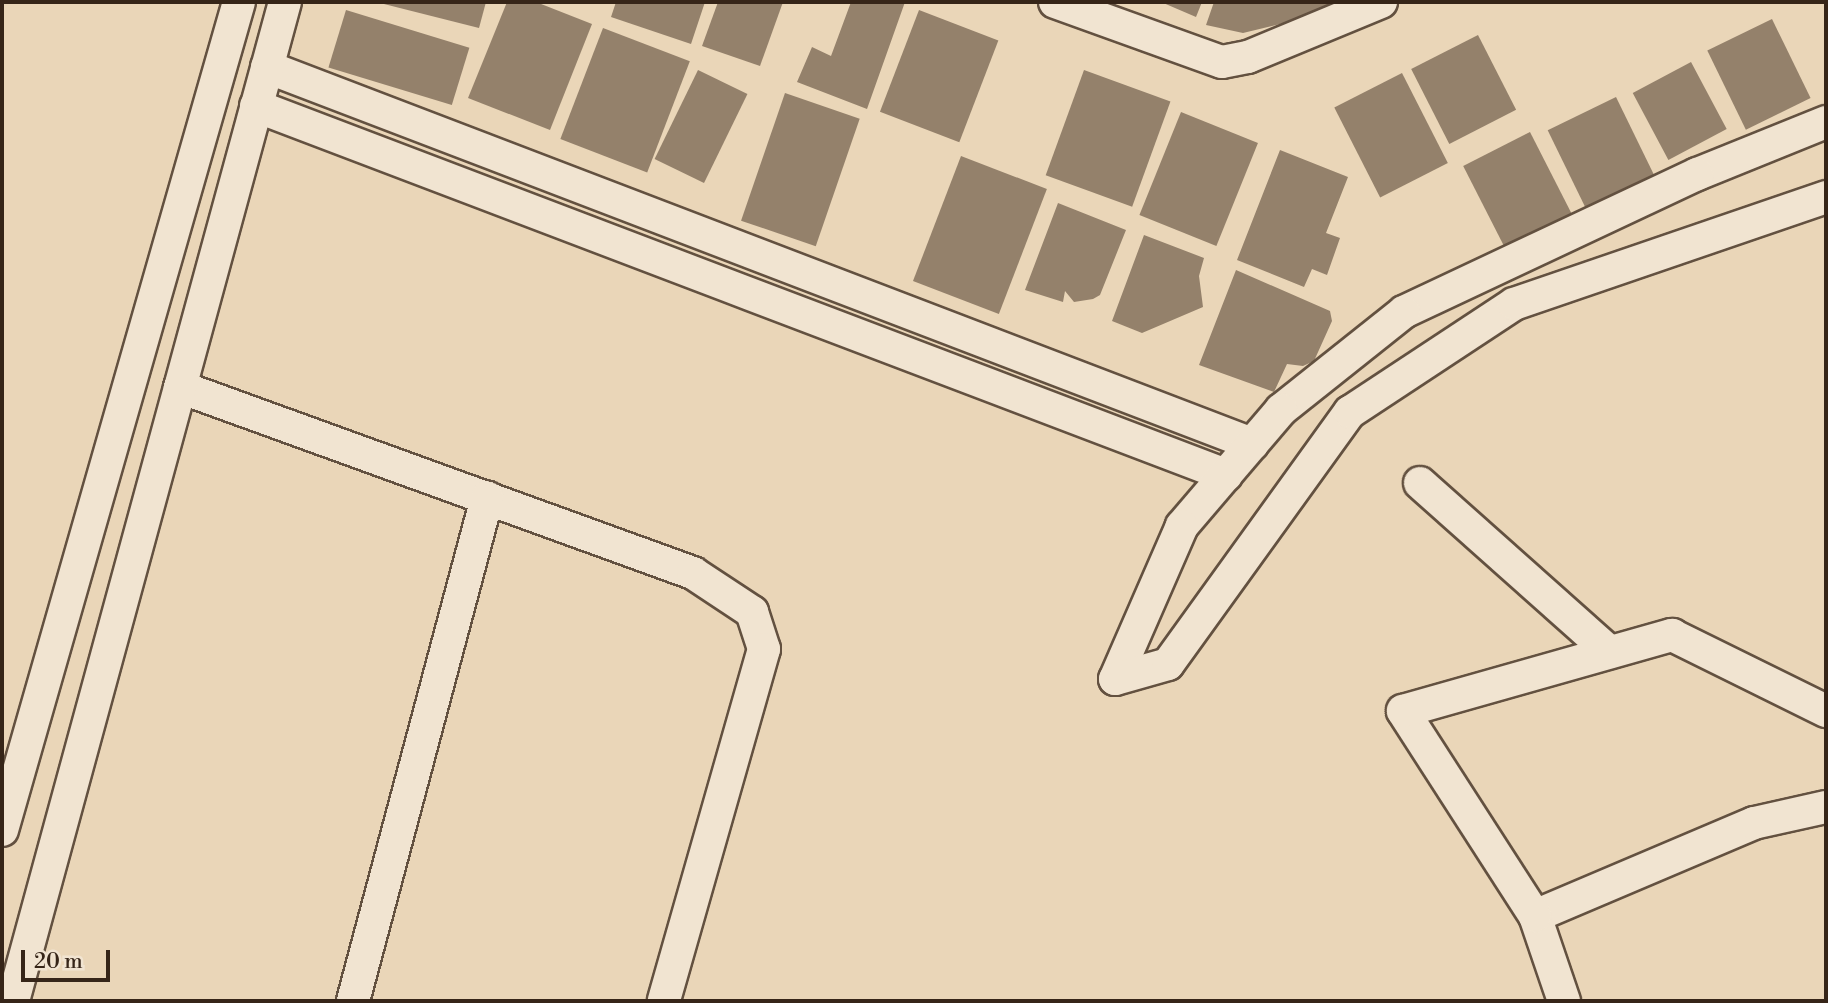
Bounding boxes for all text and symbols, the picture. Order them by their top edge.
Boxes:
scale bar [24,936,114,980]
text: 20 m [34,949,83,975]

